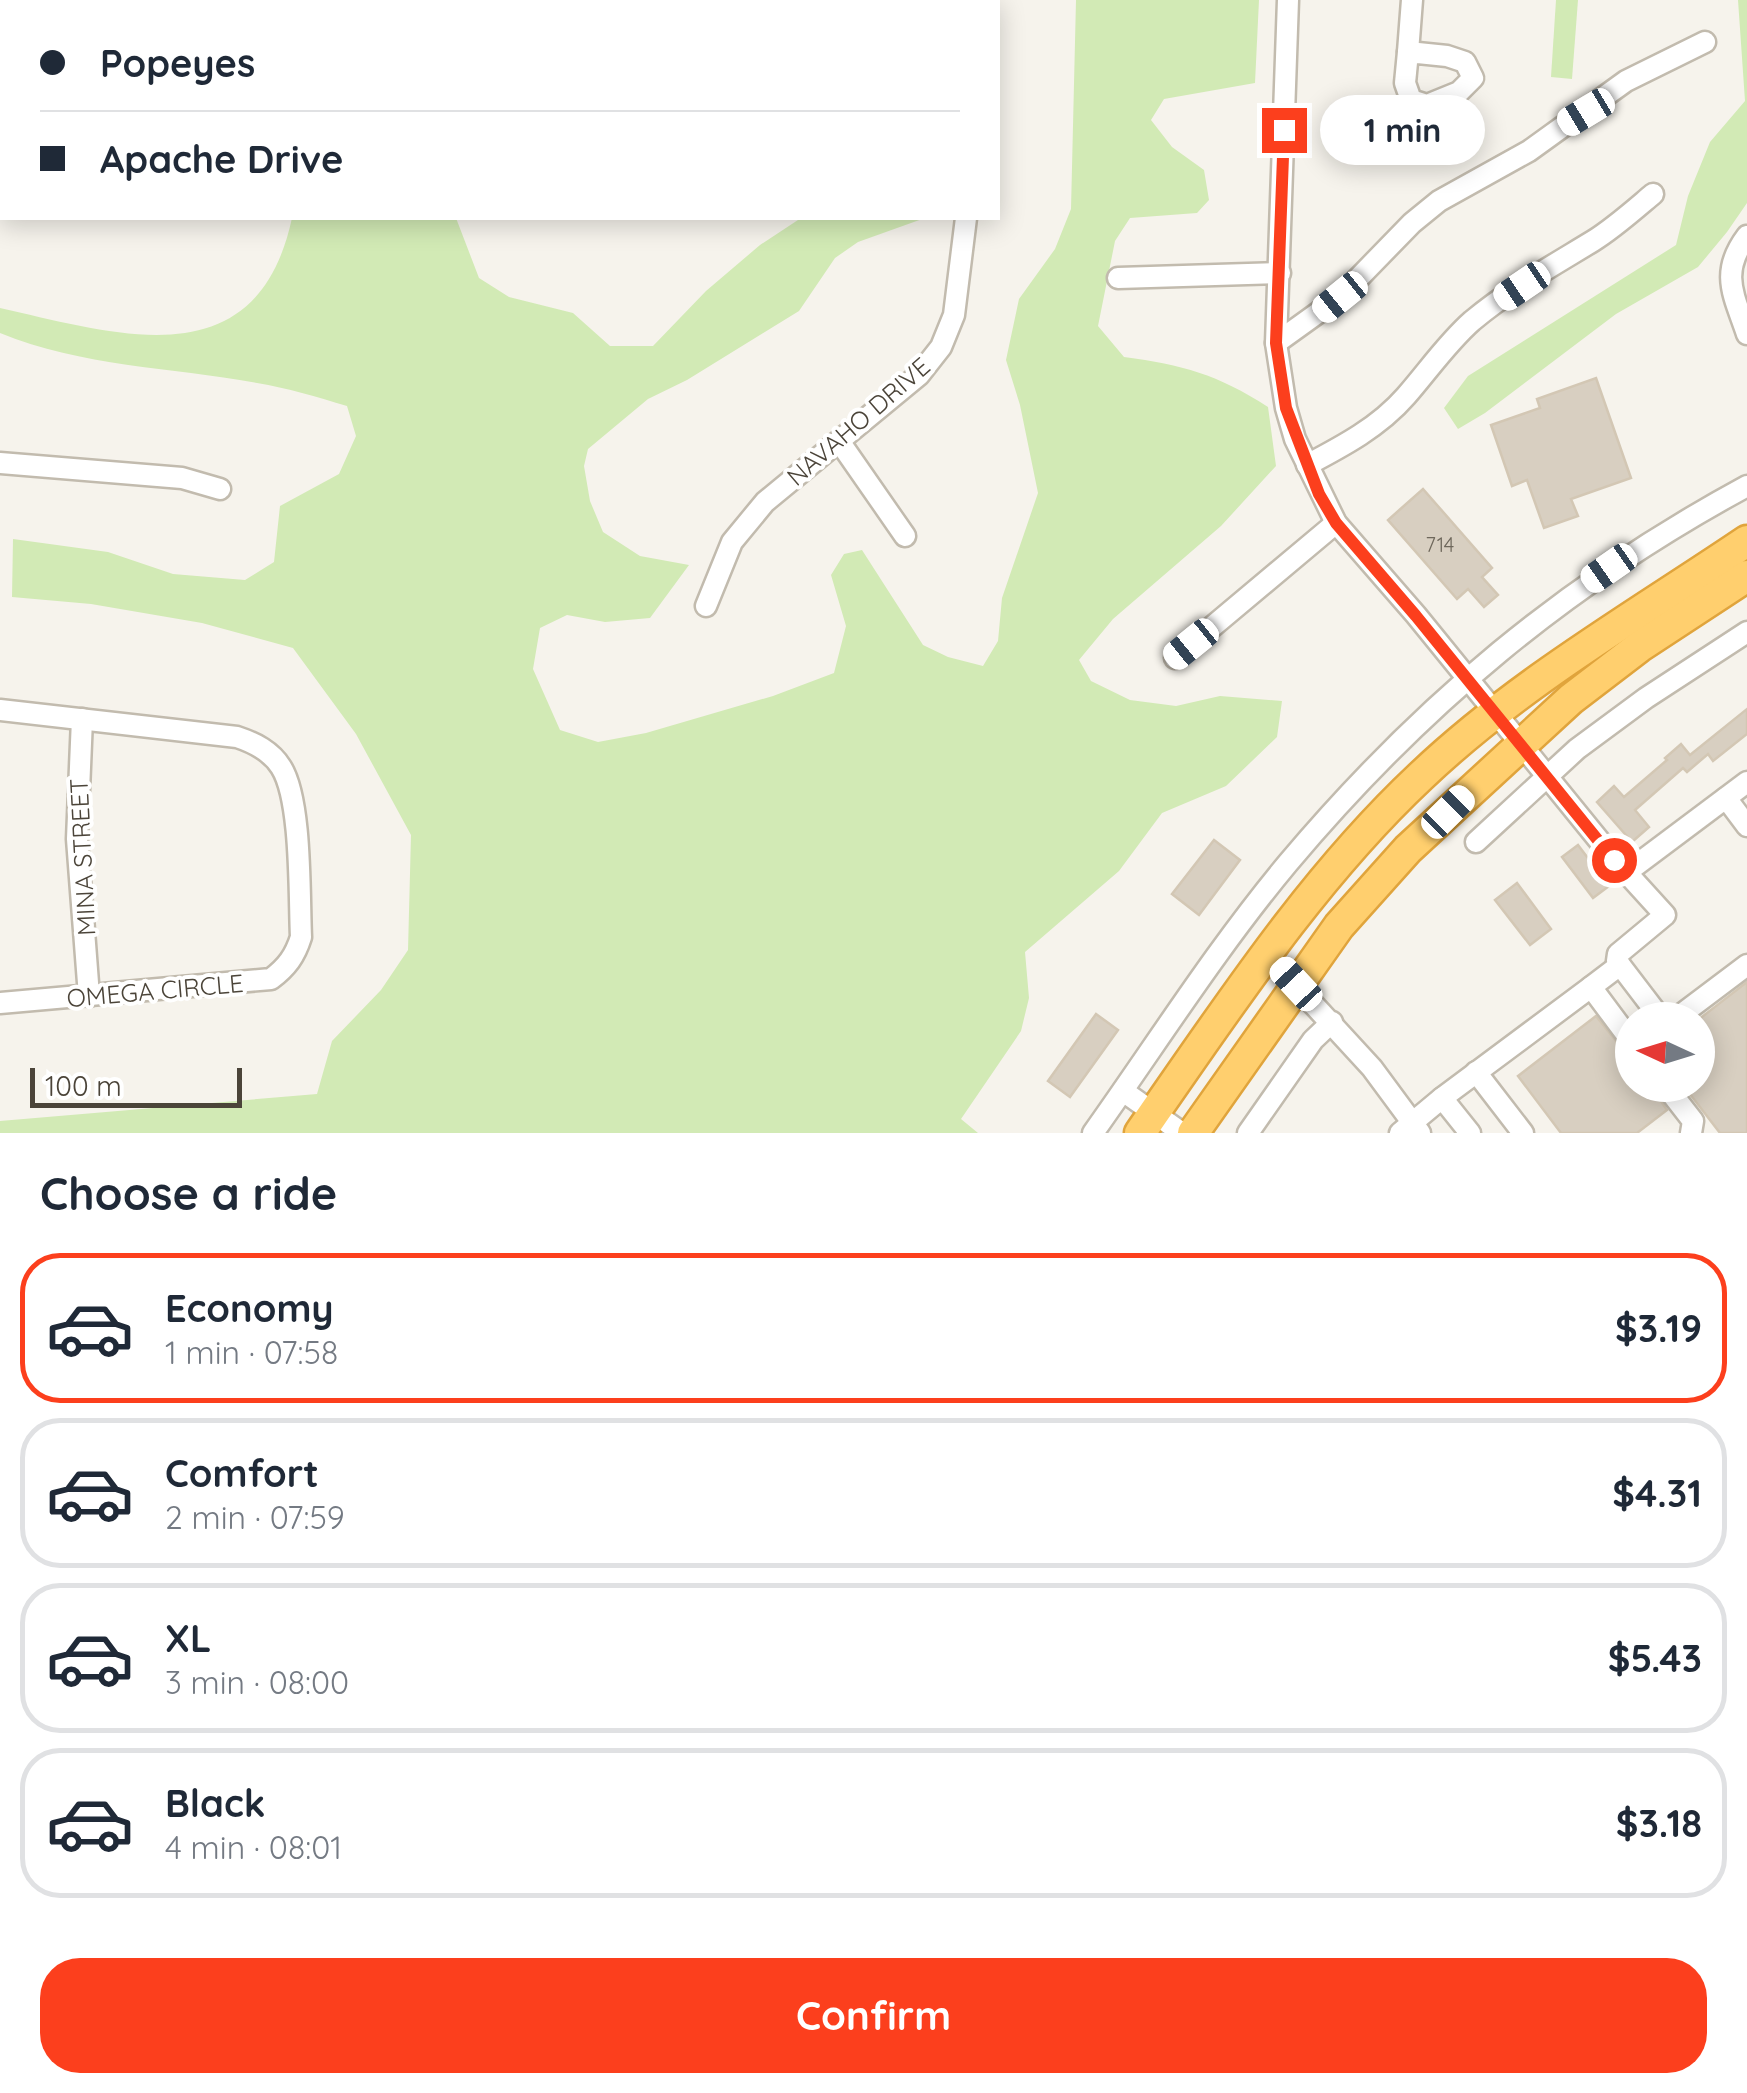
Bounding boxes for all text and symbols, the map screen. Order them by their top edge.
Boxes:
text: Popeyes [100,39,255,87]
car [1553,84,1619,140]
callout: 1 min [1319,95,1484,165]
route end [1262,108,1307,153]
text: 1 min [1364,110,1441,150]
text: Apache Drive [100,135,343,183]
car [1489,257,1555,315]
car [1307,266,1373,328]
street label: NAVAHO DRIVE [780,350,936,492]
house number: 714 [1426,532,1454,557]
car [1576,539,1642,597]
car [1158,613,1224,675]
street label: MINA STREET [62,778,102,936]
car [1416,780,1480,844]
route start [1592,838,1637,883]
car [1265,952,1327,1016]
street label: OMEGA CIRCLE [65,967,245,1013]
north arrow [1615,1002,1715,1102]
map controls [1615,1002,1715,1102]
scale bar [30,1063,242,1108]
text: 100 m [45,1068,122,1103]
text: Choose a ride [40,1165,337,1221]
icon: car [45,1283,135,1373]
text: Economy [165,1284,334,1332]
text: $3.19 [1615,1304,1702,1352]
text: 1 min · 07:58 [165,1332,338,1372]
icon: car [45,1448,135,1538]
text: Comfort [165,1449,319,1497]
text: $4.31 [1612,1469,1702,1517]
text: 2 min · 07:59 [165,1497,345,1537]
icon: car [45,1613,135,1703]
text: XL [165,1614,211,1662]
text: $5.43 [1608,1634,1702,1682]
text: 3 min · 08:00 [165,1662,349,1702]
icon: car [45,1778,135,1868]
text: Black [165,1779,265,1827]
text: $3.18 [1616,1799,1702,1847]
text: 4 min · 08:01 [165,1827,342,1867]
button: Confirm [40,1958,1707,2073]

